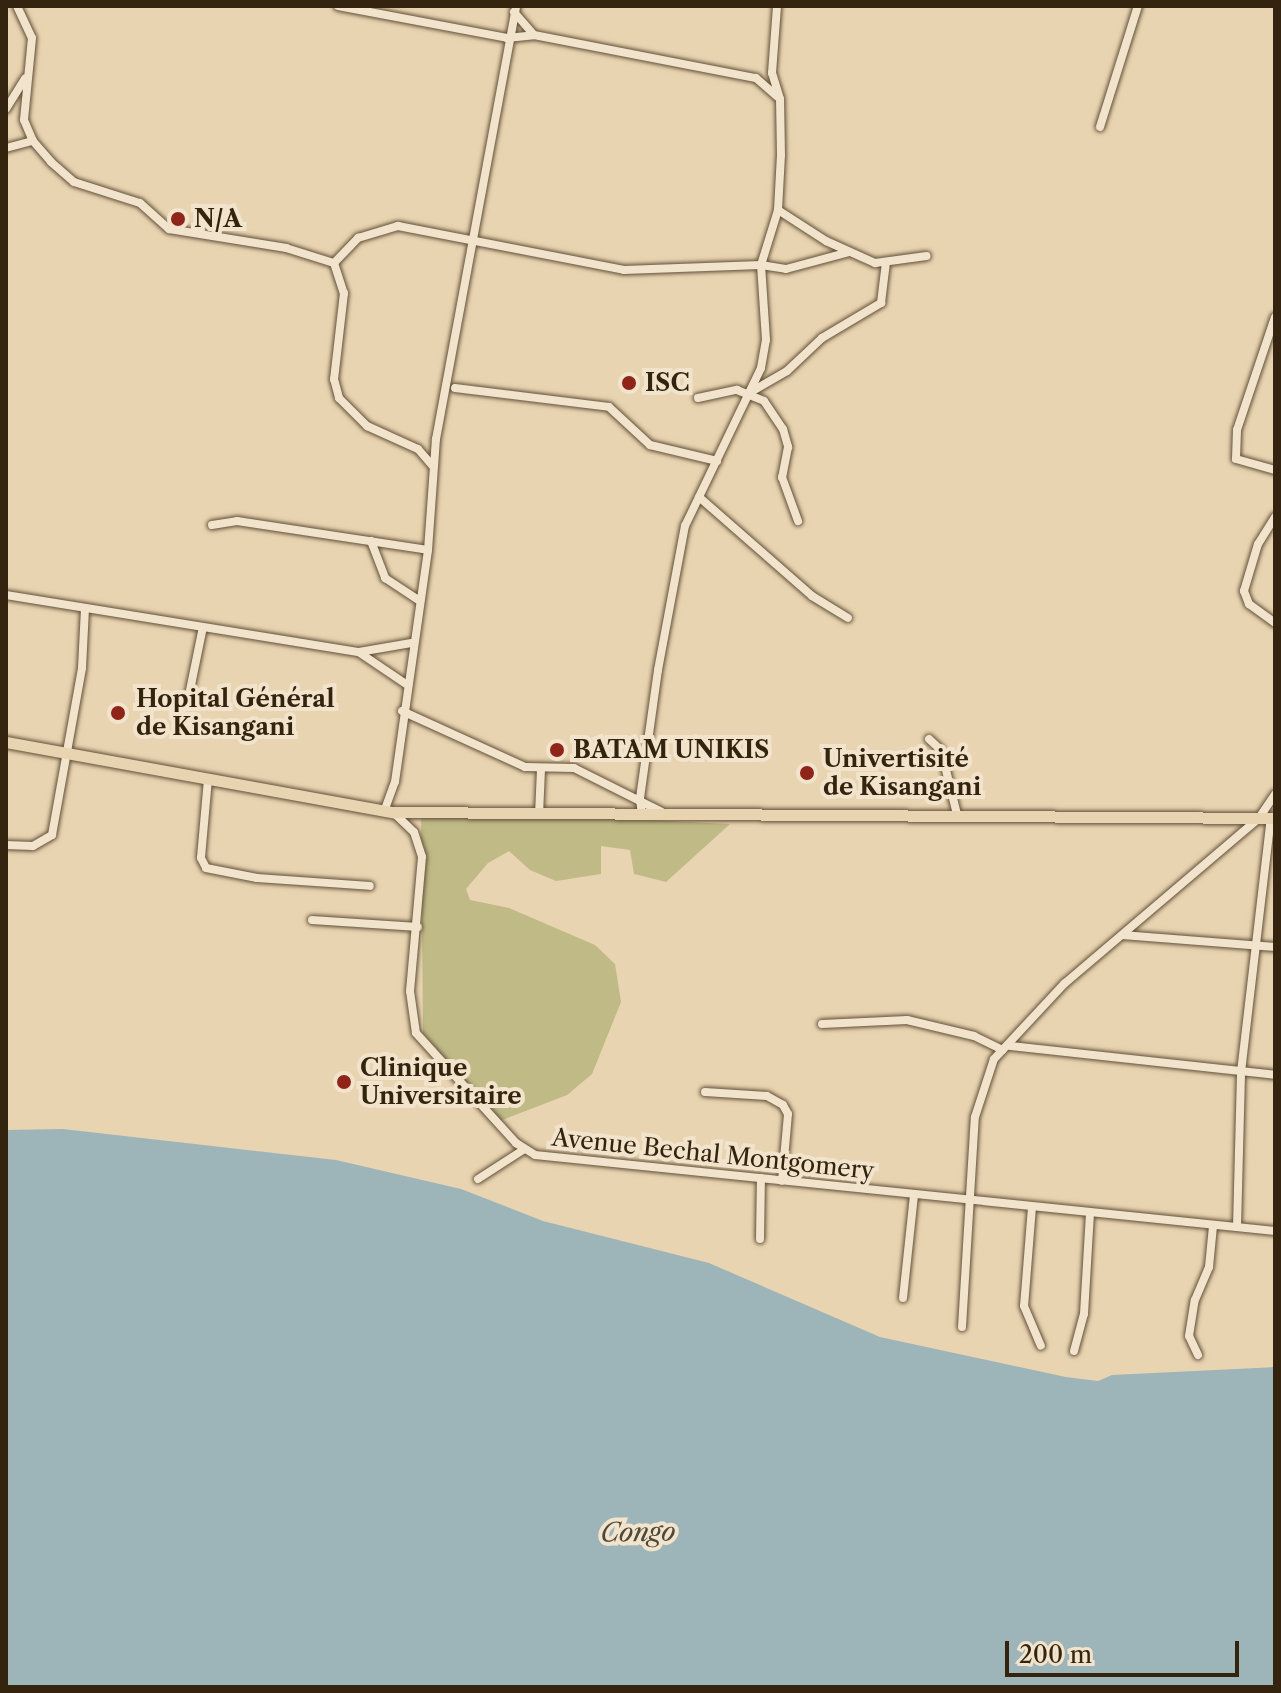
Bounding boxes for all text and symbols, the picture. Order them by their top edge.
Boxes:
place label: N/A [194,205,242,233]
marker: N/A [169,210,187,228]
place label: ISC [645,369,690,397]
marker: ISC [620,374,638,392]
place label: Hopital Général de Kisangani [136,685,335,741]
marker: Hopital Général de Kisangani [107,702,129,724]
place label: BATAM UNIKIS [573,736,769,764]
marker: BATAM UNIKIS [548,741,566,759]
place label: Univertisité de Kisangani [823,745,981,801]
marker: Univertisité de Kisangani [798,764,816,782]
place label: Clinique Universitaire [360,1054,522,1110]
marker: Clinique Universitaire [335,1073,353,1091]
street label: Avenue Bechal Montgomery [550,1123,876,1185]
water label: Congo [600,1517,676,1549]
scale bar [1009,1625,1243,1675]
text: 200 m [1019,1640,1092,1669]

